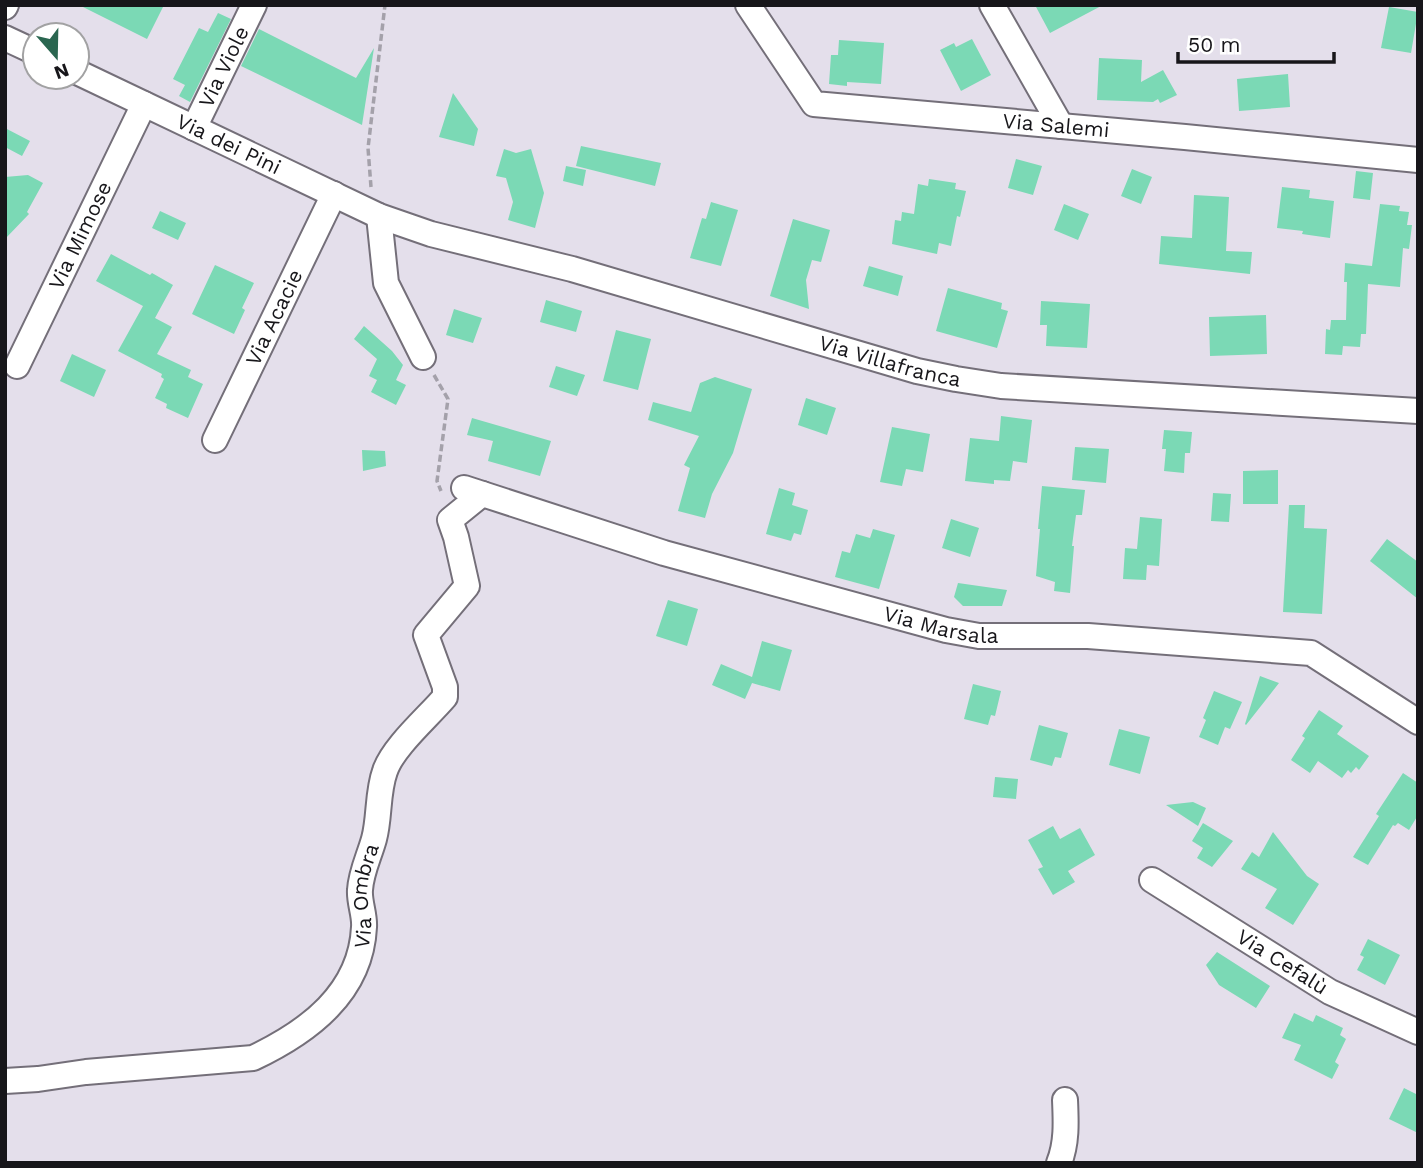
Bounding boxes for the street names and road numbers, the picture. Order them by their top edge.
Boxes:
street label: Via Viole [193,22,254,111]
street label: Via dei Pini [173,108,285,179]
street label: Via Salemi [1002,108,1111,142]
street label: Via Mimose [43,177,117,293]
street label: Via Acacie [240,265,308,369]
street label: Via Villafranca [816,330,963,392]
street label: Via Marsala [881,601,998,648]
street label: Via Ombra [346,840,384,950]
street label: Via Cefalù [1232,924,1333,1000]

